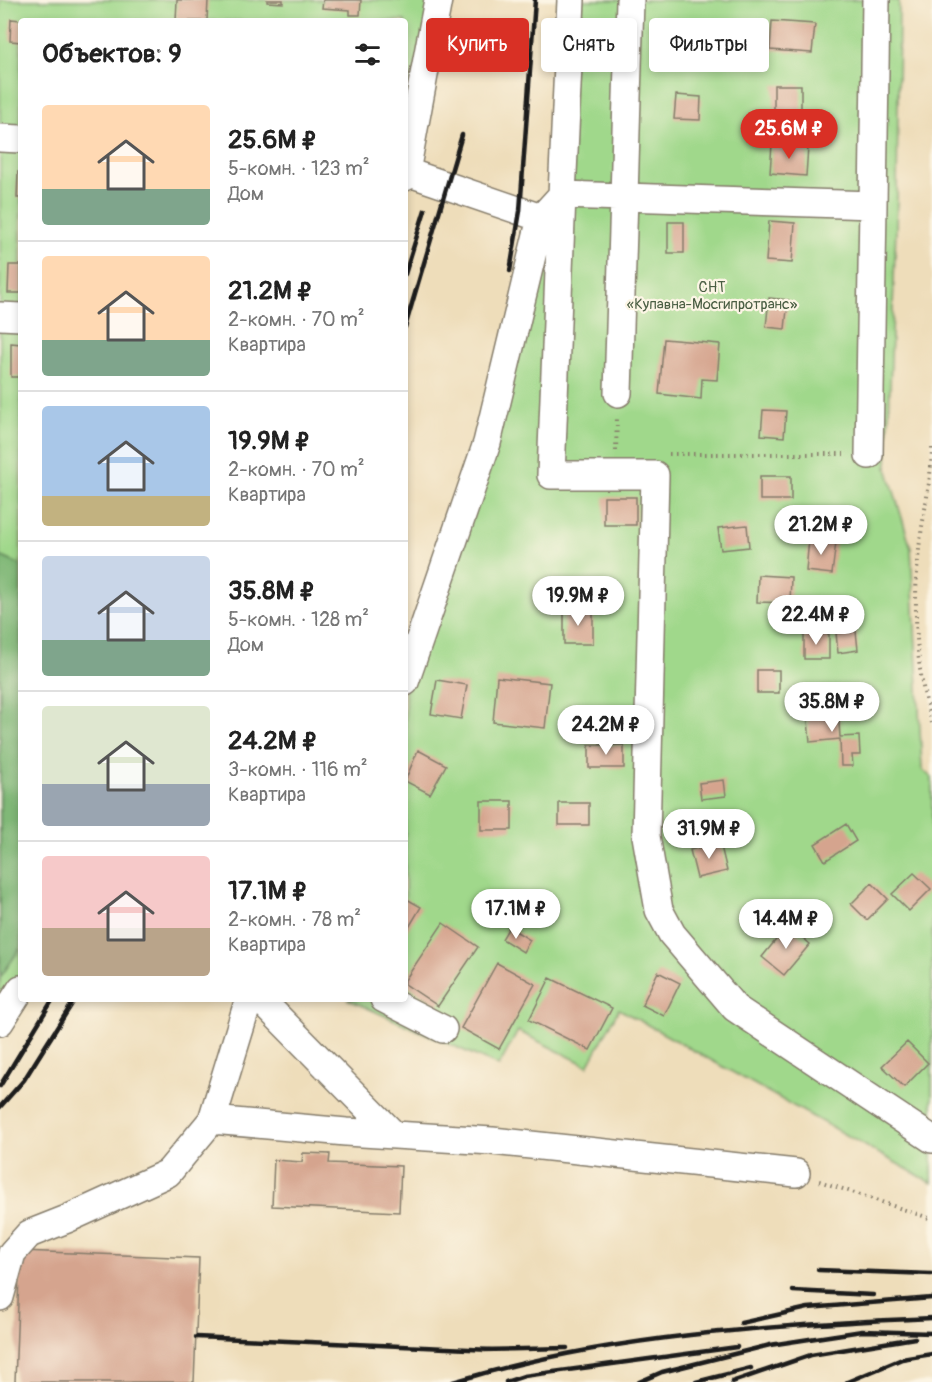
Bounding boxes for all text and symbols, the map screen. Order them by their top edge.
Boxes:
chip: Купить [426,18,529,72]
chip: Снять [541,18,637,72]
chip: Фильтры [649,18,769,72]
text: Объектов: 9 [42,38,182,70]
icon: filters [351,38,384,71]
pin: 25.6M ₽ [734,109,844,160]
text: 25.6M ₽ [755,116,823,141]
text: 25.6M ₽ [228,124,317,156]
icon: home [90,129,162,201]
text: 5-комн. · 123 m² [228,156,370,181]
text: Дом [228,181,264,206]
text: 21.2M ₽ [228,275,313,307]
park label: СНТ «Купавна-Мосгипротранс» [627,278,798,314]
icon: home [90,280,162,352]
text: 2-комн. · 70 m² [228,307,365,332]
text: Квартира [228,332,306,357]
text: 19.9M ₽ [228,425,311,457]
icon: home [90,430,162,502]
text: 2-комн. · 70 m² [228,457,365,482]
text: Квартира [228,482,306,507]
pin: 21.2M ₽ [766,505,876,556]
text: 21.2M ₽ [788,512,854,537]
text: 35.8M ₽ [228,575,315,607]
pin: 19.9M ₽ [523,576,633,627]
icon: home [90,580,162,652]
text: 19.9M ₽ [546,583,610,608]
pin: 22.4M ₽ [761,595,871,646]
text: 22.4M ₽ [781,602,851,627]
text: 5-комн. · 128 m² [228,607,369,632]
text: Дом [228,632,264,657]
pin: 35.8M ₽ [777,682,887,733]
text: 35.8M ₽ [798,689,866,714]
pin: 24.2M ₽ [551,705,661,756]
text: 24.2M ₽ [571,712,641,737]
text: 24.2M ₽ [228,725,318,757]
icon: home [90,730,162,802]
text: 3-комн. · 116 m² [228,757,368,782]
text: Квартира [228,782,306,807]
pin: 31.9M ₽ [654,809,764,860]
text: 31.9M ₽ [677,816,741,841]
text: 17.1M ₽ [228,875,308,907]
icon: home [90,880,162,952]
pin: 17.1M ₽ [461,889,571,940]
text: 17.1M ₽ [485,896,547,921]
pin: 14.4M ₽ [731,899,841,950]
text: 14.4M ₽ [753,906,819,931]
text: 2-комн. · 78 m² [228,907,361,932]
text: Квартира [228,932,306,957]

